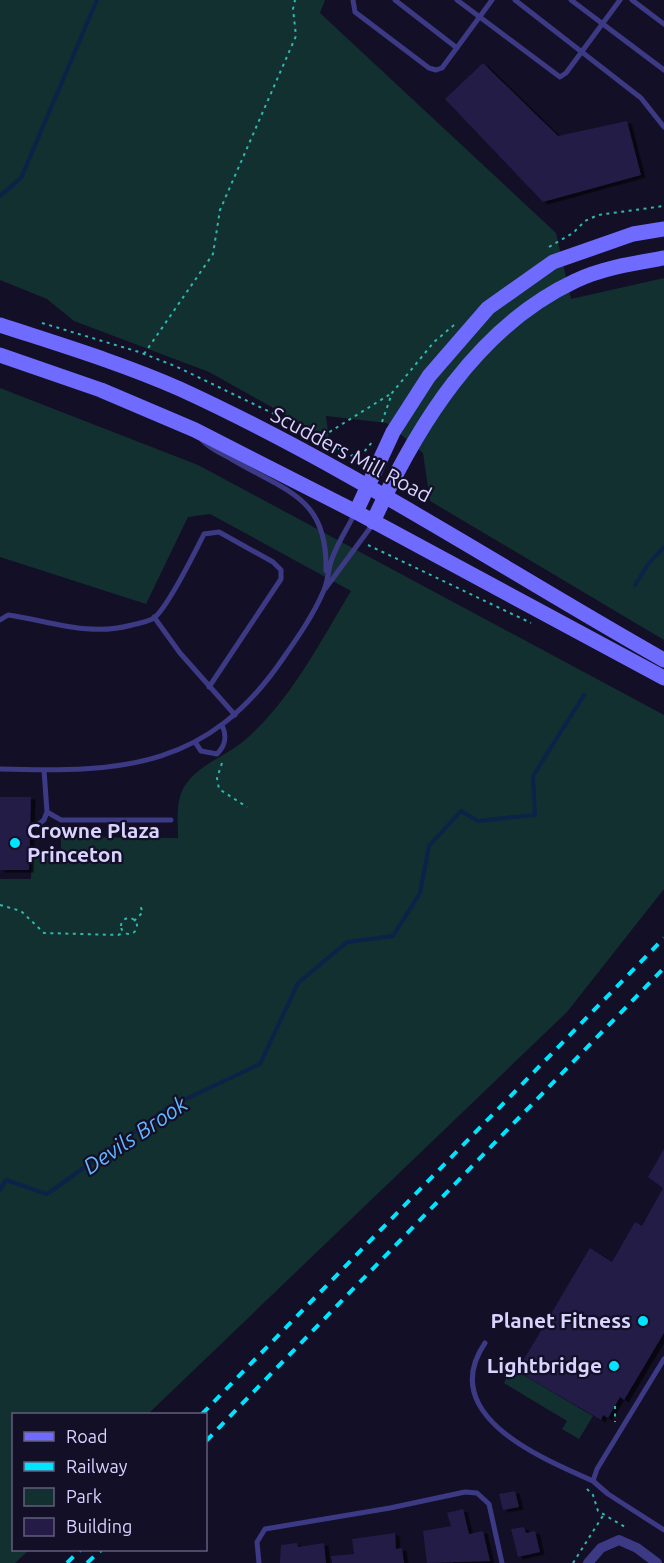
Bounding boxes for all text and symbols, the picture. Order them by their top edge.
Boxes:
street label: Scudders Mill Road [267,402,436,507]
place label: Crowne Plaza Princeton [27,818,160,866]
marker: Crowne Plaza Princeton [8,836,22,850]
water label: Devils Brook [78,1090,192,1179]
place label: Planet Fitness [490,1308,631,1332]
marker: Planet Fitness [636,1314,650,1328]
place label: Lightbridge [487,1353,602,1377]
marker: Lightbridge [607,1359,621,1373]
legend [12,1413,207,1551]
text: Road [66,1426,108,1446]
text: Railway [66,1456,128,1476]
text: Park [66,1486,102,1506]
text: Building [66,1516,132,1536]

